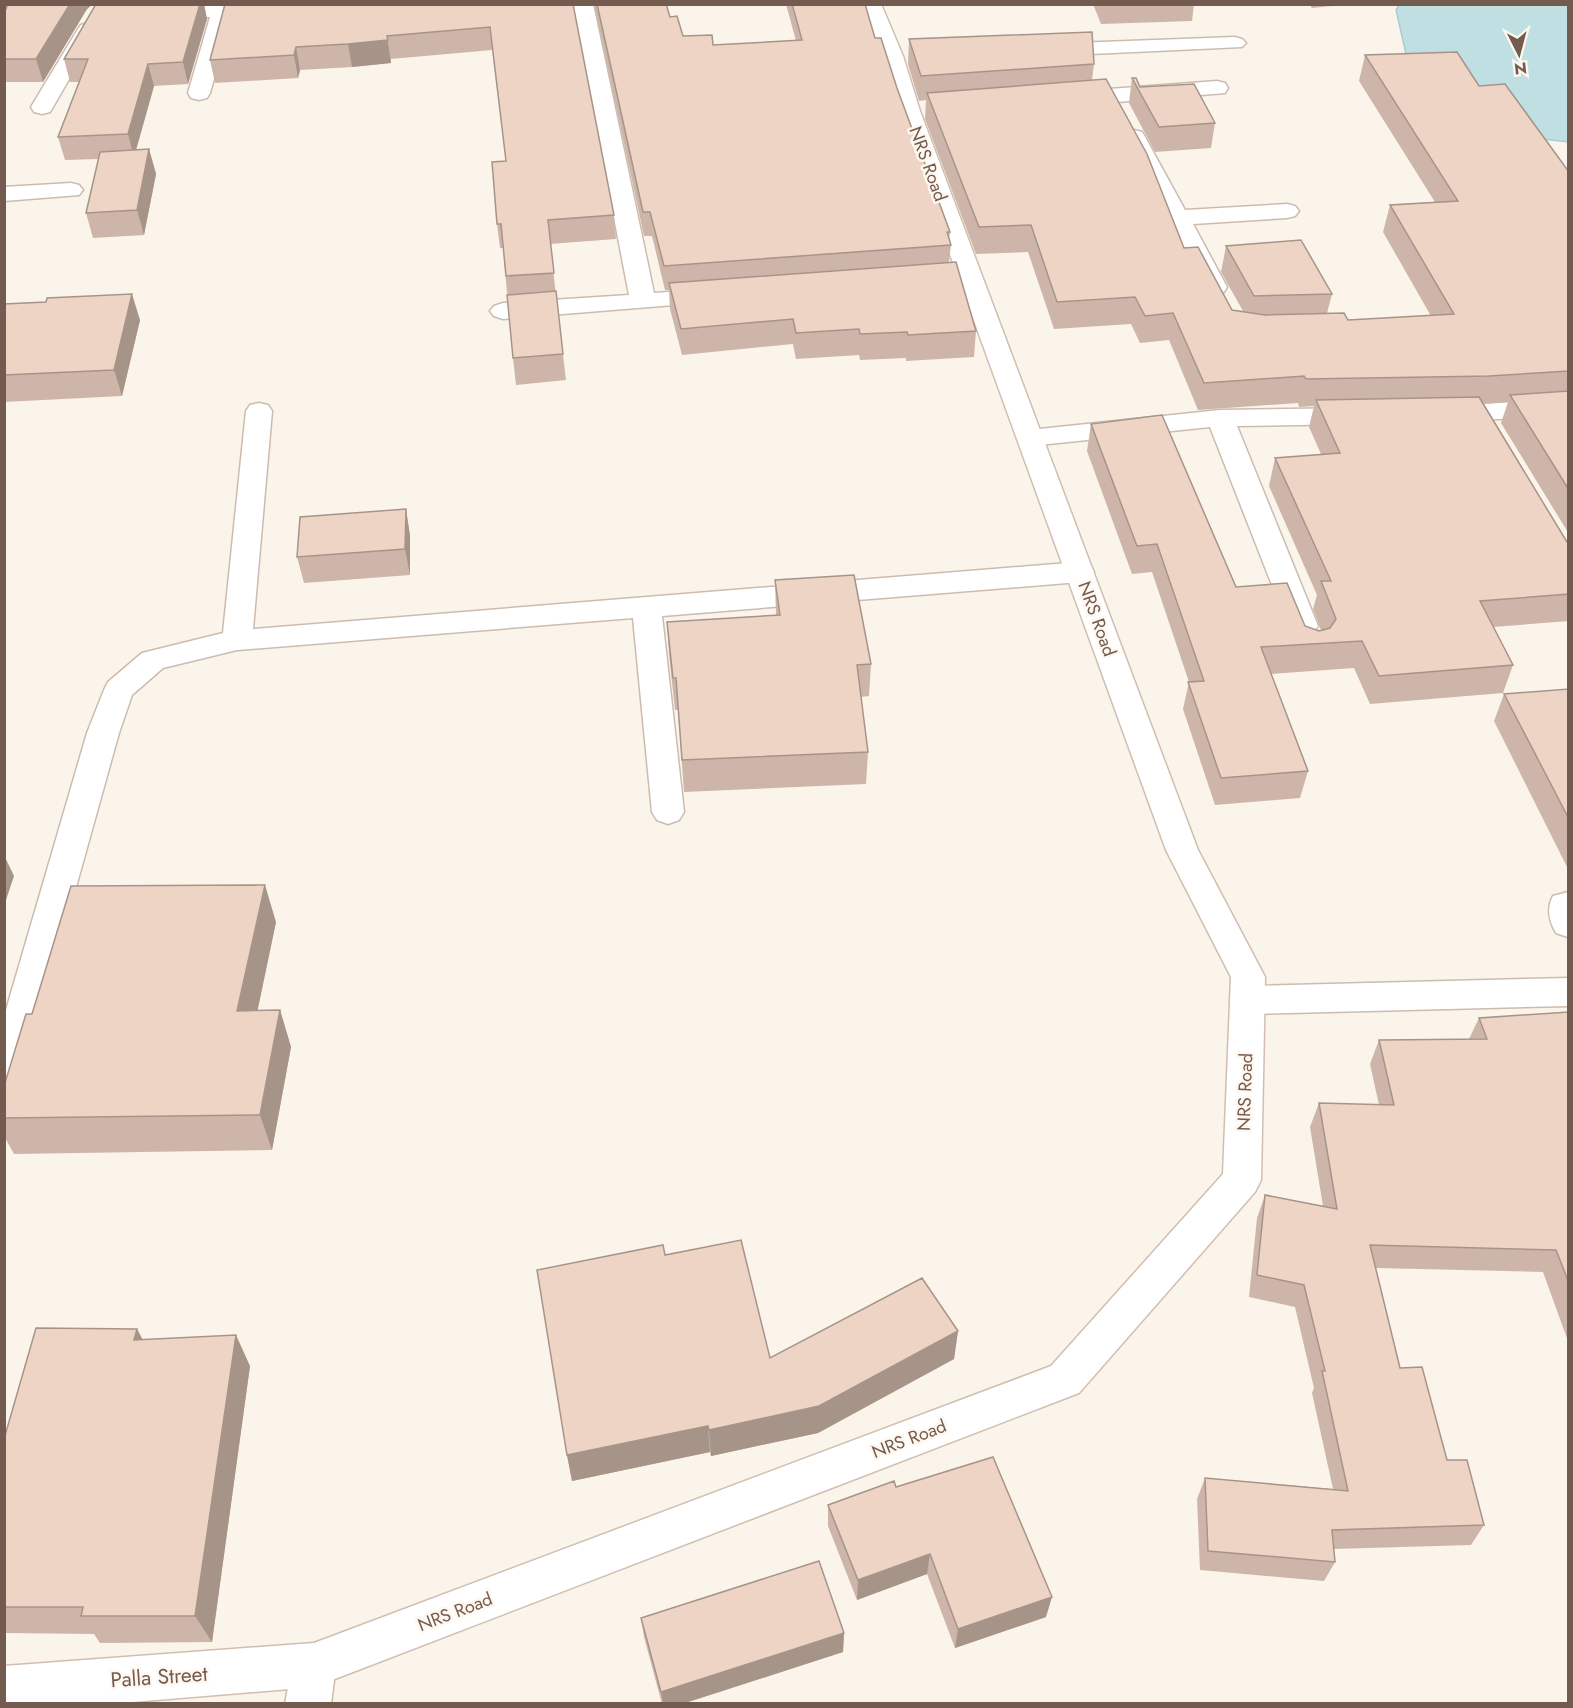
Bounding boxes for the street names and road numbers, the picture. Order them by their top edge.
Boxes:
street label: NRS Road [902,123,954,205]
street label: NRS Road [1071,578,1123,660]
street label: NRS Road [1231,1053,1259,1131]
street label: NRS Road [868,1413,950,1465]
street label: NRS Road [414,1586,496,1638]
street label: Palla Street [109,1659,209,1695]

